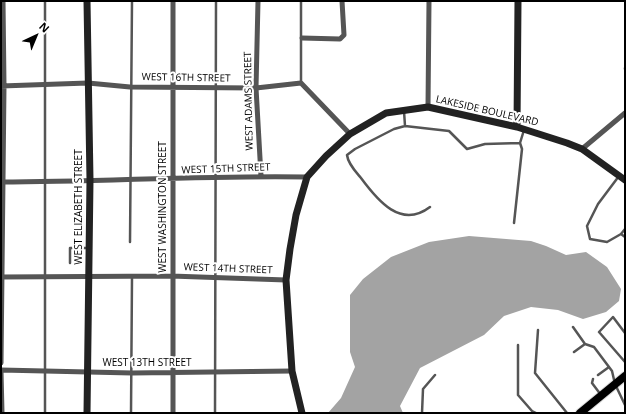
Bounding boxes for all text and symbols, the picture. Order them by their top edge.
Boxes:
north arrow [16,16,56,56]
text: N [36,18,53,36]
street label: WEST ADAMS STREET [242,51,256,151]
street label: WEST 16TH STREET [141,71,231,85]
street label: LAKESIDE BOULEVARD [435,93,539,129]
street label: WEST WASHINGTON STREET [157,141,169,273]
street label: WEST ELIZABETH STREET [73,149,85,265]
street label: WEST 15TH STREET [181,161,271,177]
street label: WEST 14TH STREET [183,261,273,277]
street label: WEST 13TH STREET [102,357,192,369]

